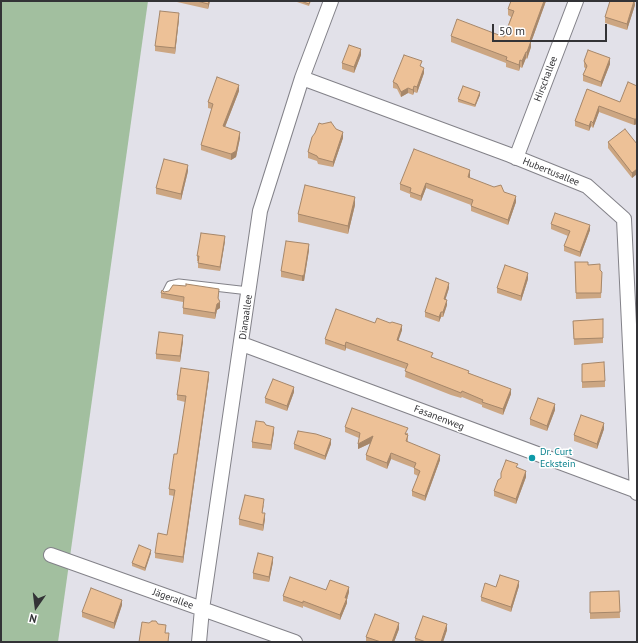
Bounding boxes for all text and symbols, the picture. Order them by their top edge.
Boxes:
scale bar [494,16,609,42]
text: 50 m [499,23,525,38]
street label: Hirschallee [532,55,560,103]
street label: Hubertusallee [521,155,581,189]
street label: Dianaallee [237,294,255,340]
street label: Fasanenweg [412,403,466,433]
place label: Dr. Curt Eckstein [540,446,575,470]
marker: Dr. Curt Eckstein [527,453,537,463]
street label: Jägerallee [151,586,195,612]
north arrow [16,587,56,627]
text: N [28,611,38,626]

